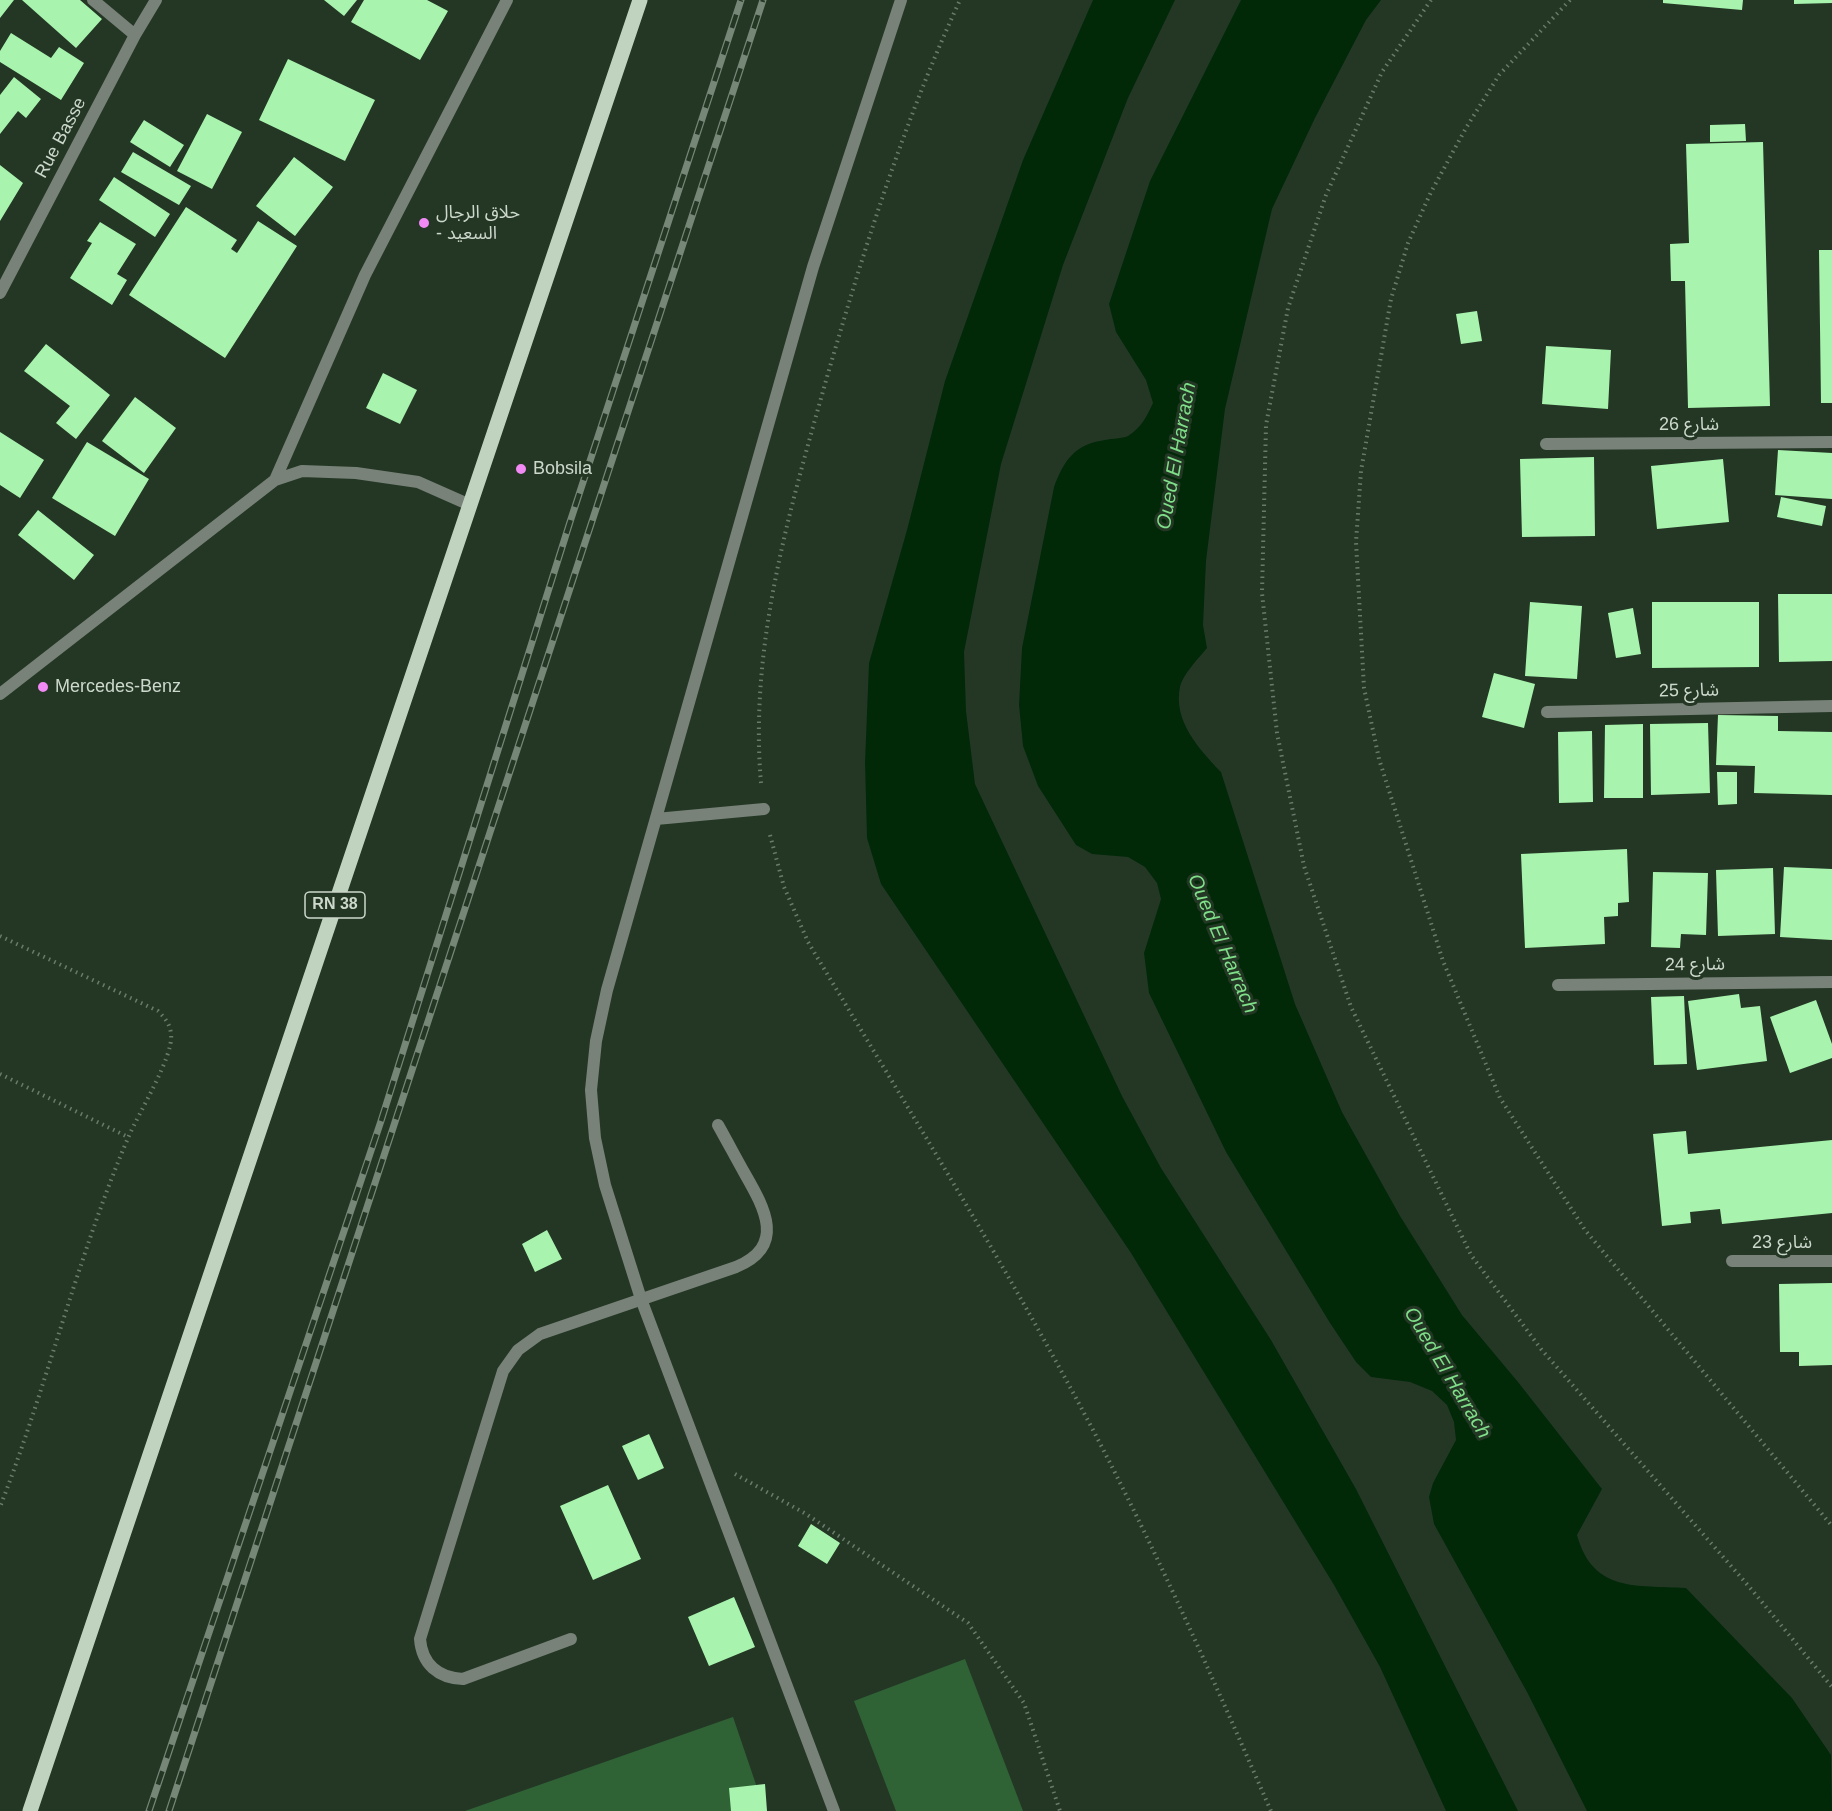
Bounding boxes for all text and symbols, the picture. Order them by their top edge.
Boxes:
street label: Rue Basse [31,94,91,182]
place label: حلاق الرجال - السعيد [436,202,520,244]
marker: حلاق الرجال - السعيد [417,216,431,230]
water label: Oued El Harrach [1152,381,1202,531]
street label: شارع 26 [1659,414,1719,436]
place label: Bobsila [533,458,592,480]
marker: Bobsila [514,462,528,476]
place label: Mercedes-Benz [55,676,181,698]
marker: Mercedes-Benz [36,680,50,694]
street label: شارع 25 [1659,680,1719,702]
water label: Oued El Harrach [1182,871,1262,1017]
road number: RN 38 [305,892,365,918]
street label: شارع 24 [1665,954,1725,976]
street label: شارع 23 [1752,1232,1812,1254]
water label: Oued El Harrach [1398,1303,1496,1443]

